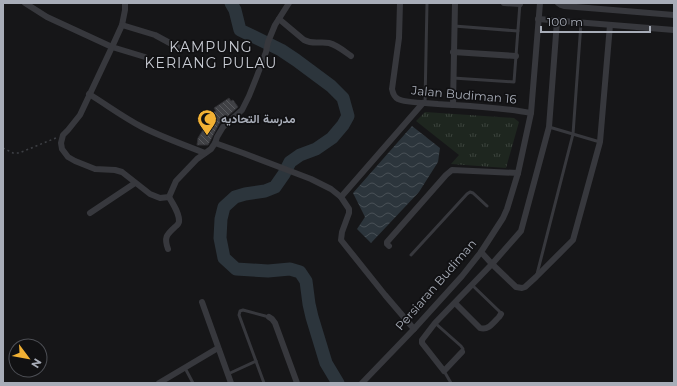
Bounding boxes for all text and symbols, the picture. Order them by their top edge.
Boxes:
scale bar [541,8,650,34]
text: 100 m [547,14,583,29]
district label: KAMPUNG KERIANG PULAU [145,38,277,72]
street label: Jalan Budiman 16 [410,82,517,107]
mosque icon: مدرسة التحاديه [196,108,218,136]
place label: مدرسة التحاديه [221,111,296,127]
street label: Persiaran Budiman [392,236,479,333]
north arrow [8,338,48,378]
text: N [28,356,45,371]

